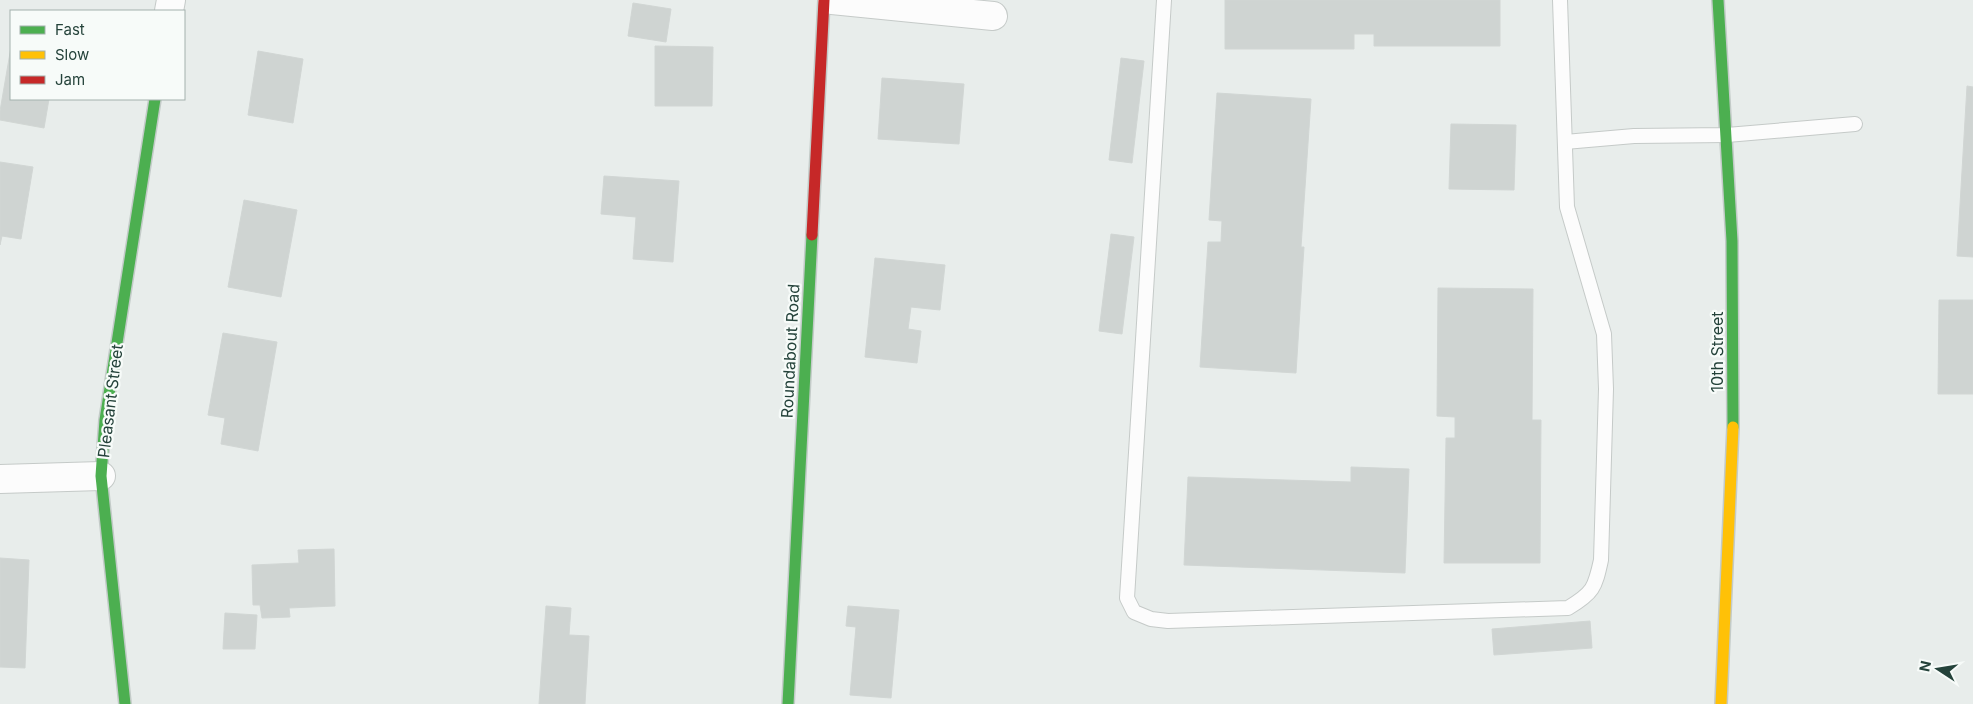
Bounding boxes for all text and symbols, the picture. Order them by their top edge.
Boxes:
legend [10,10,185,100]
text: Fast [55,20,85,39]
text: Slow [55,45,89,64]
text: Jam [55,70,85,89]
street label: Roundabout Road [776,283,804,419]
street label: 10th Street [1707,311,1727,393]
street label: Pleasant Street [93,343,127,459]
north arrow [1913,644,1963,694]
text: N [1915,659,1934,673]

